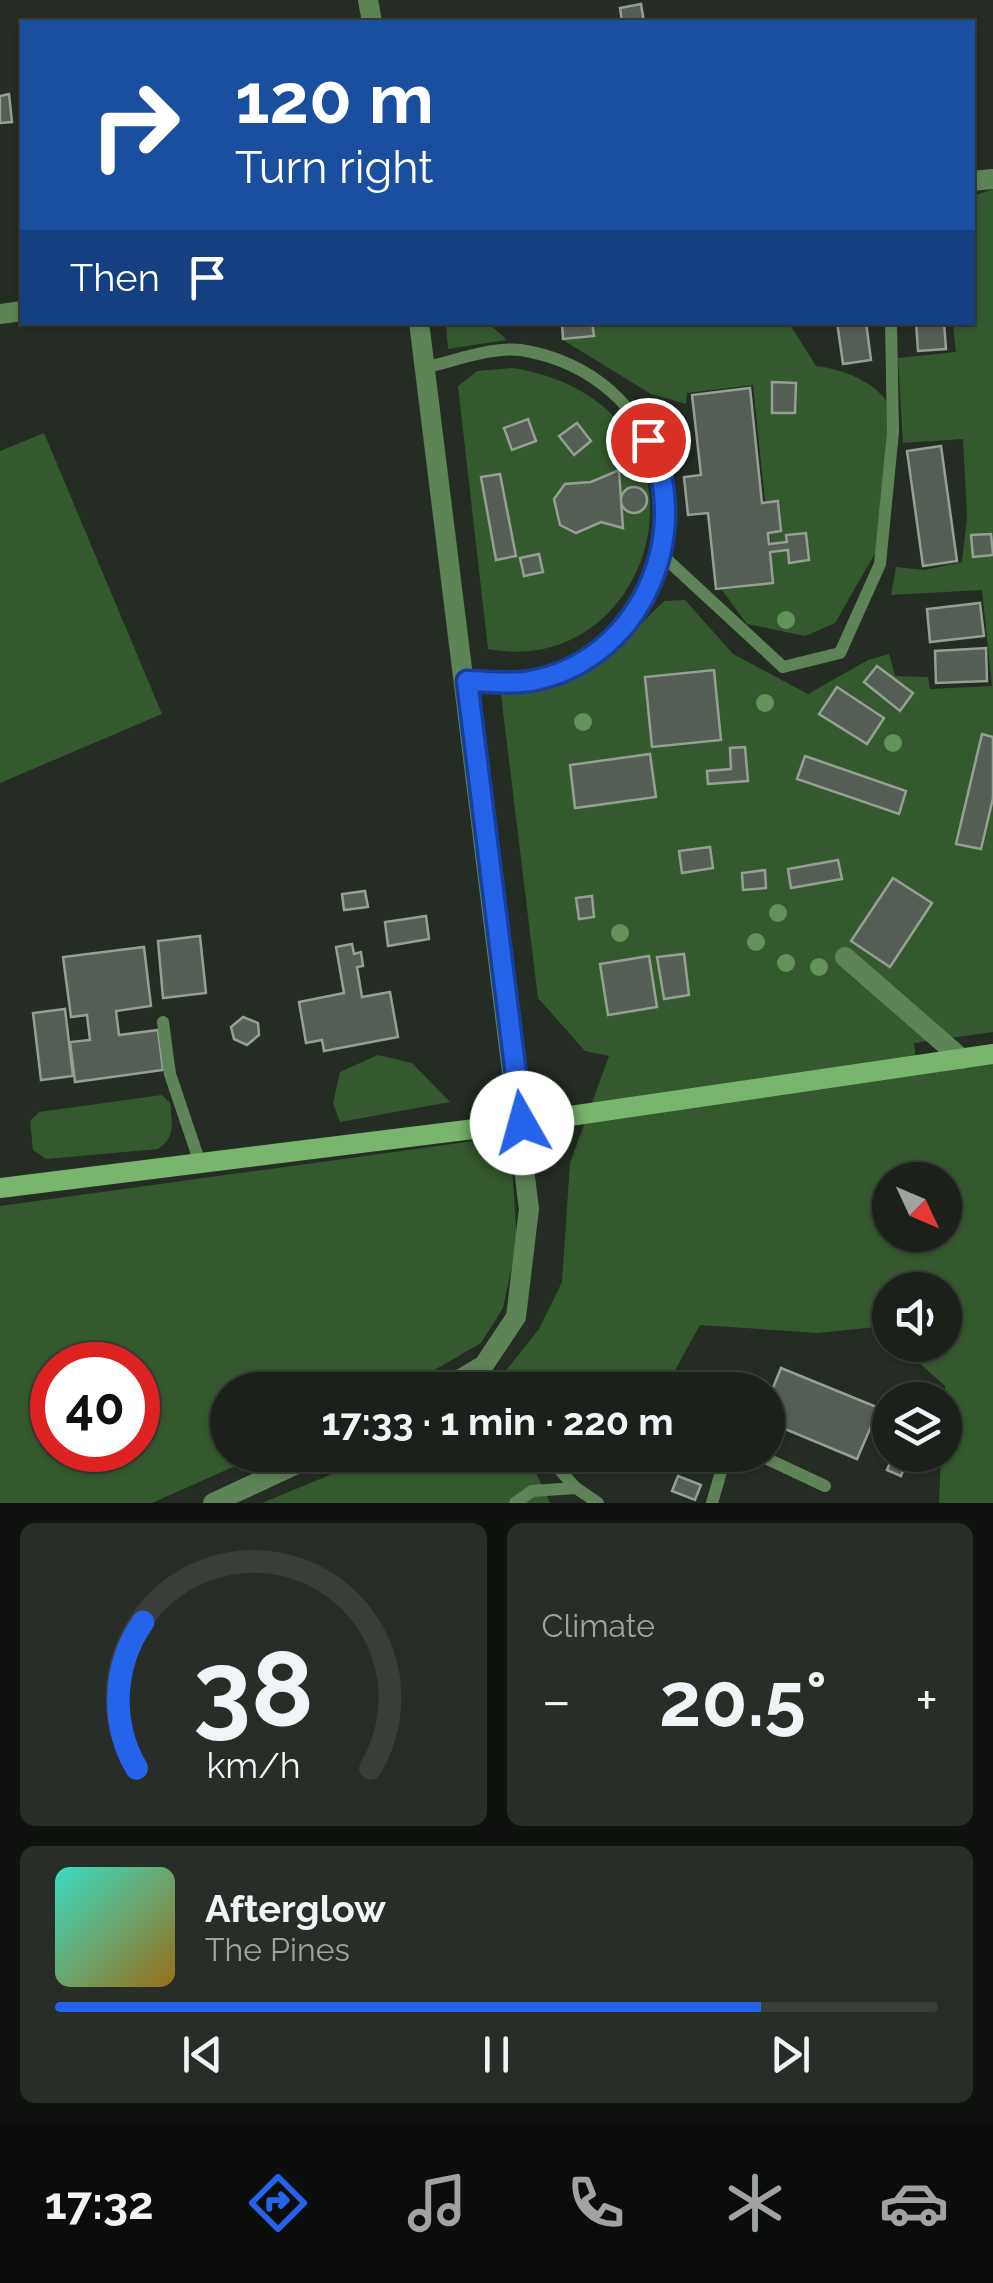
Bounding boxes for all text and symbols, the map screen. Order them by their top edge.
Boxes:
text: 120 m [235,57,434,139]
icon: right [70,60,200,190]
text: Turn right [235,141,433,194]
icon: arrive [180,250,235,305]
text: Then [70,255,160,300]
pin [606,398,691,483]
icon: arrive [621,413,676,468]
position arrow [470,1071,574,1175]
north arrow [872,1162,962,1252]
map controls [872,1162,962,1472]
button: sound [872,1272,962,1362]
speed limit sign: 40 [30,1342,160,1472]
button: layers [872,1382,962,1472]
text: 17:33 · 1 min · 220 m [321,1399,674,1444]
text: Climate [542,1607,655,1644]
text: 38 [193,1628,314,1750]
text: 20.5° [659,1655,827,1744]
text: − [542,1668,571,1733]
text: + [915,1668,938,1733]
text: km/h [206,1744,300,1786]
text: Afterglow [205,1886,386,1931]
text: The Pines [205,1931,350,1968]
icon: previous [175,2027,230,2082]
icon: pause [469,2027,524,2082]
icon: next [763,2027,818,2082]
icon: directions [243,2168,313,2238]
icon: music [402,2168,472,2238]
icon: phone [561,2168,631,2238]
icon: climate [720,2168,790,2238]
icon: car [879,2168,949,2238]
text: 17:32 [44,2177,154,2230]

